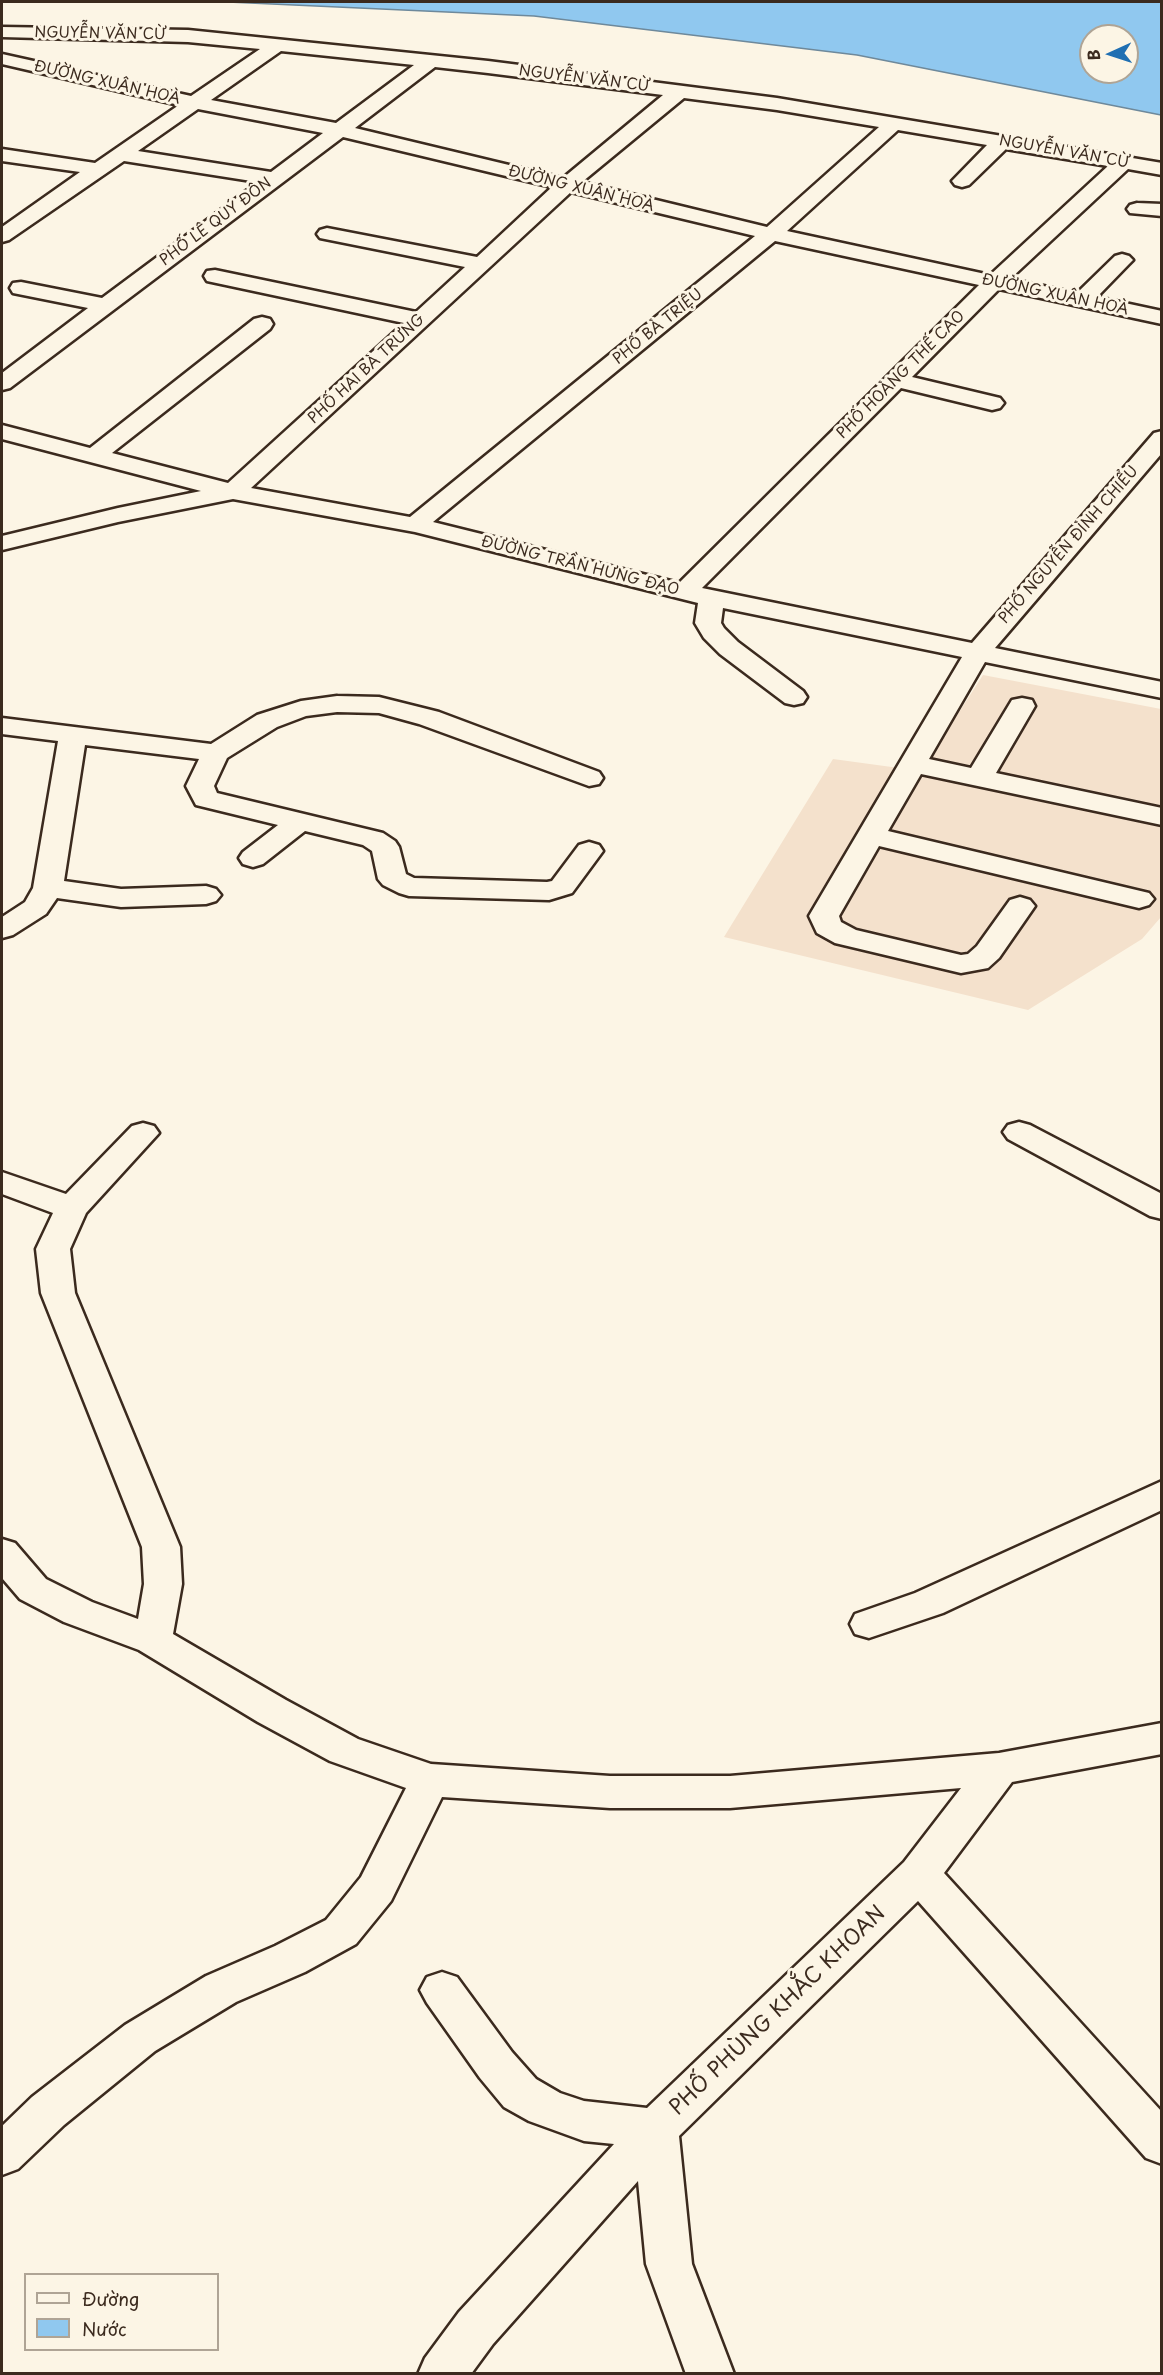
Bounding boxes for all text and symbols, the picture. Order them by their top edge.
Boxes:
street label: NGUYỄN VĂN CỪ [34,24,166,44]
north arrow [1079,24,1139,84]
text: B [1081,49,1105,61]
street label: ĐƯỜNG XUÂN HOÀ [32,57,182,109]
street label: NGUYỄN VĂN CỪ [518,62,650,96]
street label: NGUYỄN VĂN CỪ [998,132,1130,172]
street label: ĐƯỜNG XUÂN HOÀ [506,162,656,216]
street label: PHỐ LÊ QUÝ ĐÔN [157,174,275,270]
street label: ĐƯỜNG XUÂN HOÀ [980,271,1130,319]
street label: PHỐ BÀ TRIỆU [610,285,706,369]
street label: PHỐ HOÀNG THẾ CAO [833,307,969,443]
street label: PHỐ HAI BÀ TRƯNG [305,310,429,428]
street label: PHỐ NGUYỄN ĐÌNH CHIỂU [996,463,1142,627]
street label: ĐƯỜNG TRẦN HƯNG ĐẠO [479,533,681,599]
street label: PHỐ PHÙNG KHẮC KHOAN [665,1901,891,2121]
legend [24,2273,219,2351]
text: Đường [82,2285,139,2312]
text: Nước [82,2315,126,2342]

